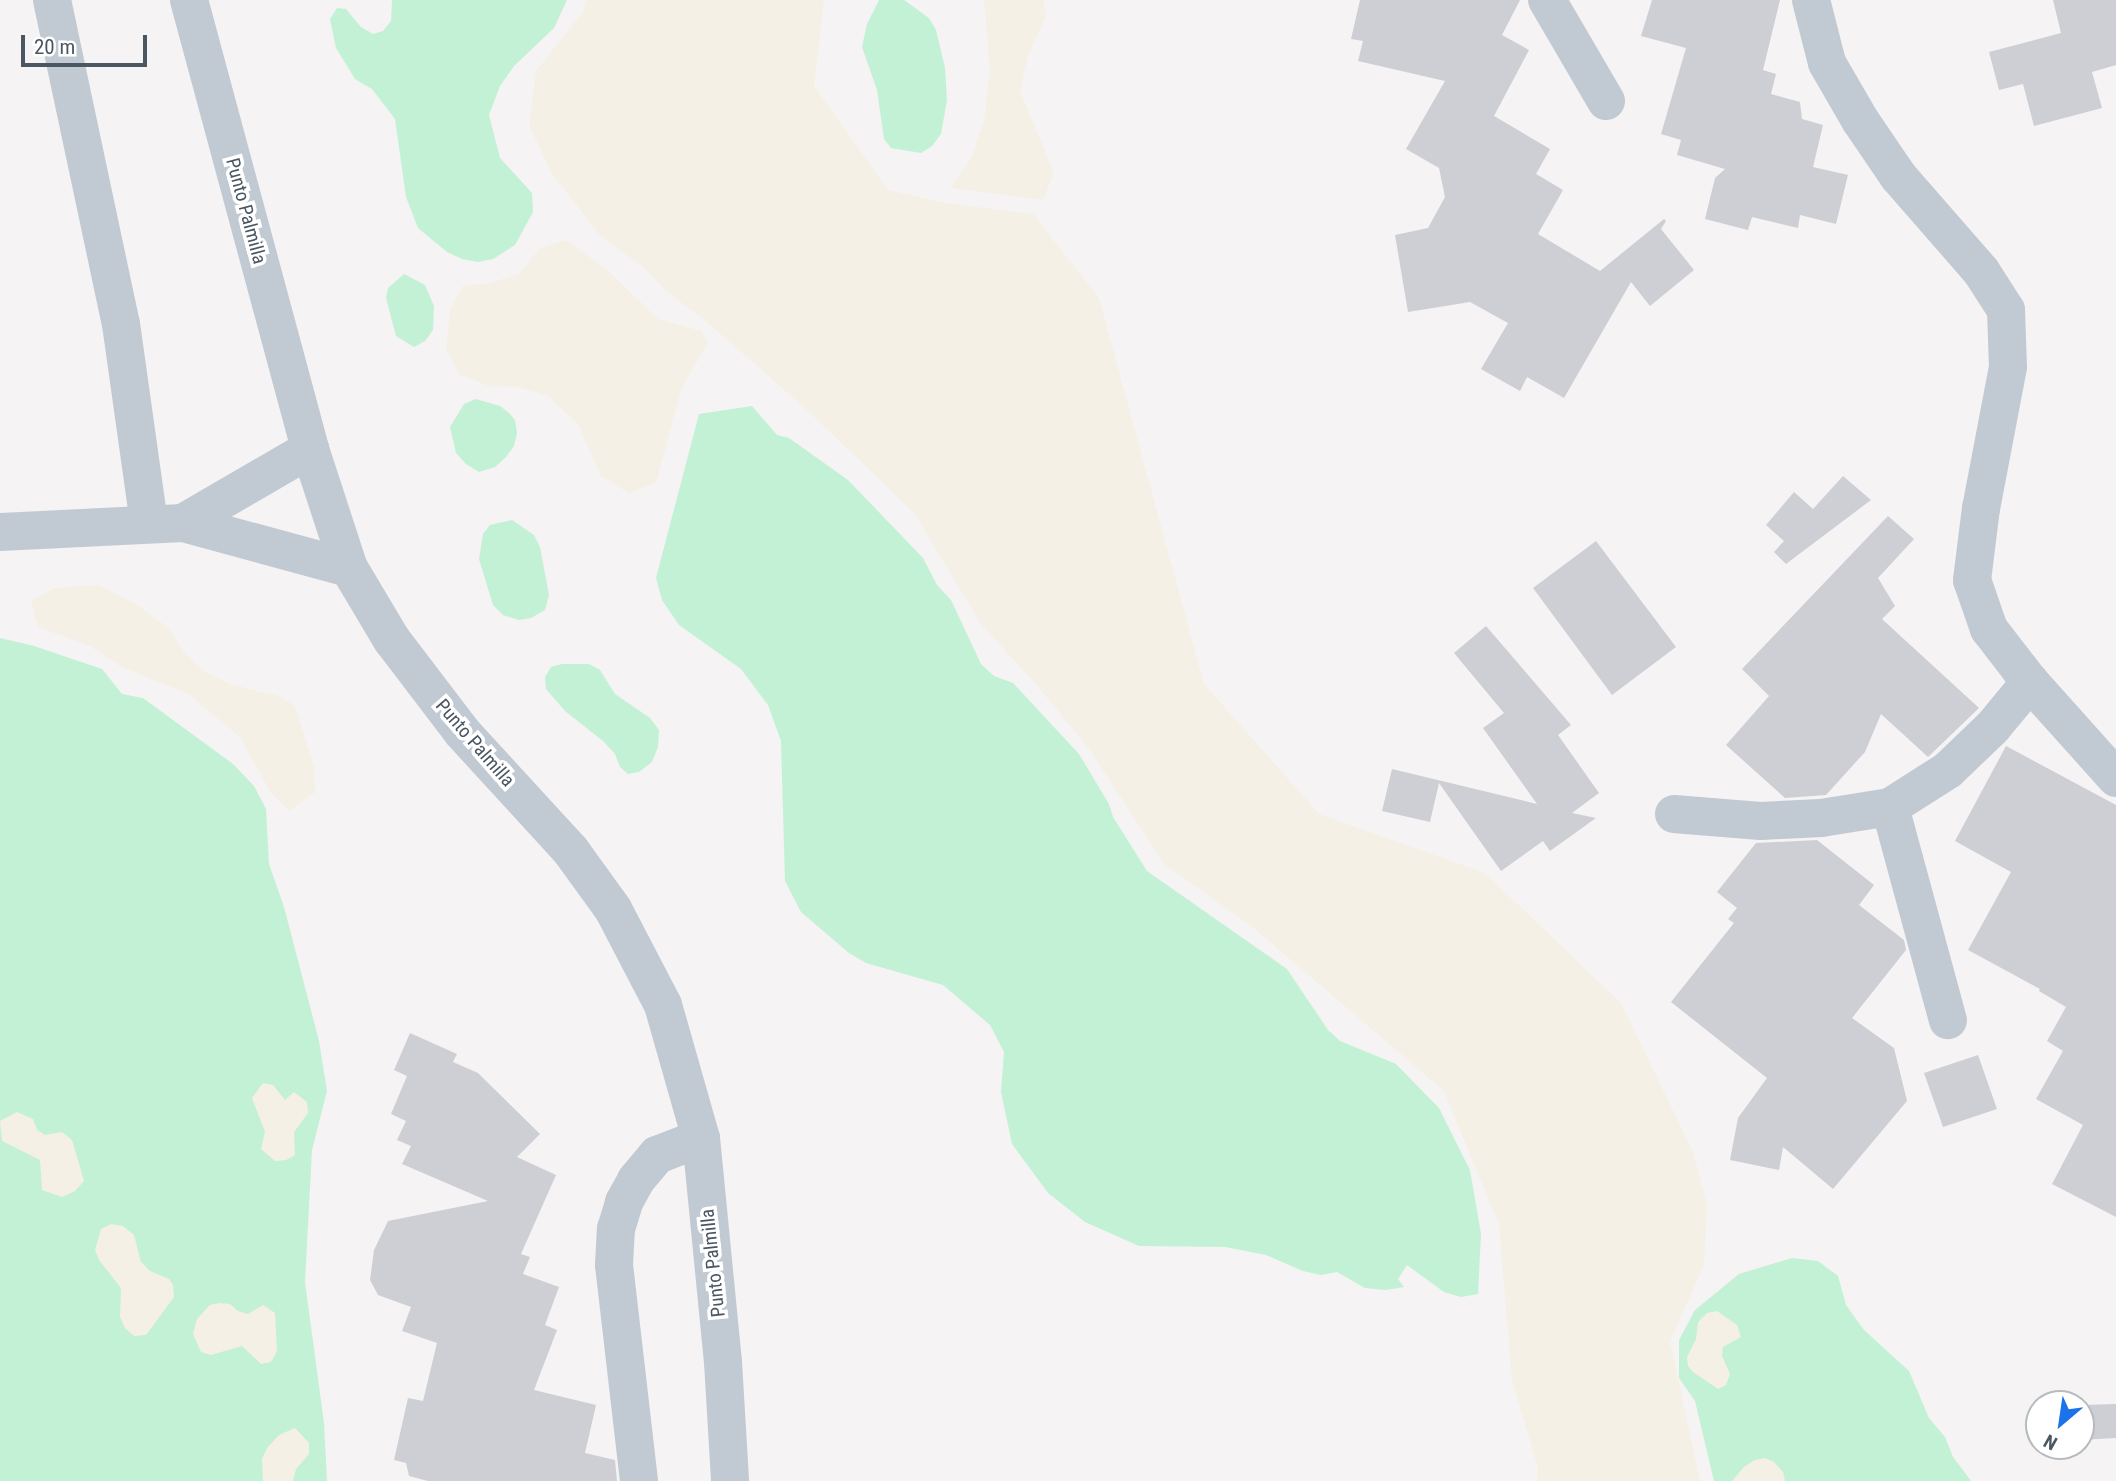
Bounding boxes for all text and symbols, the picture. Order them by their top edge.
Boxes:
scale bar [24,21,150,65]
text: 20 m [34,35,75,59]
street label: Punto Palmilla [221,156,271,266]
street label: Punto Palmilla [431,695,519,791]
street label: Punto Palmilla [696,1208,730,1318]
north arrow [2025,1390,2095,1460]
text: N [2040,1429,2061,1455]

